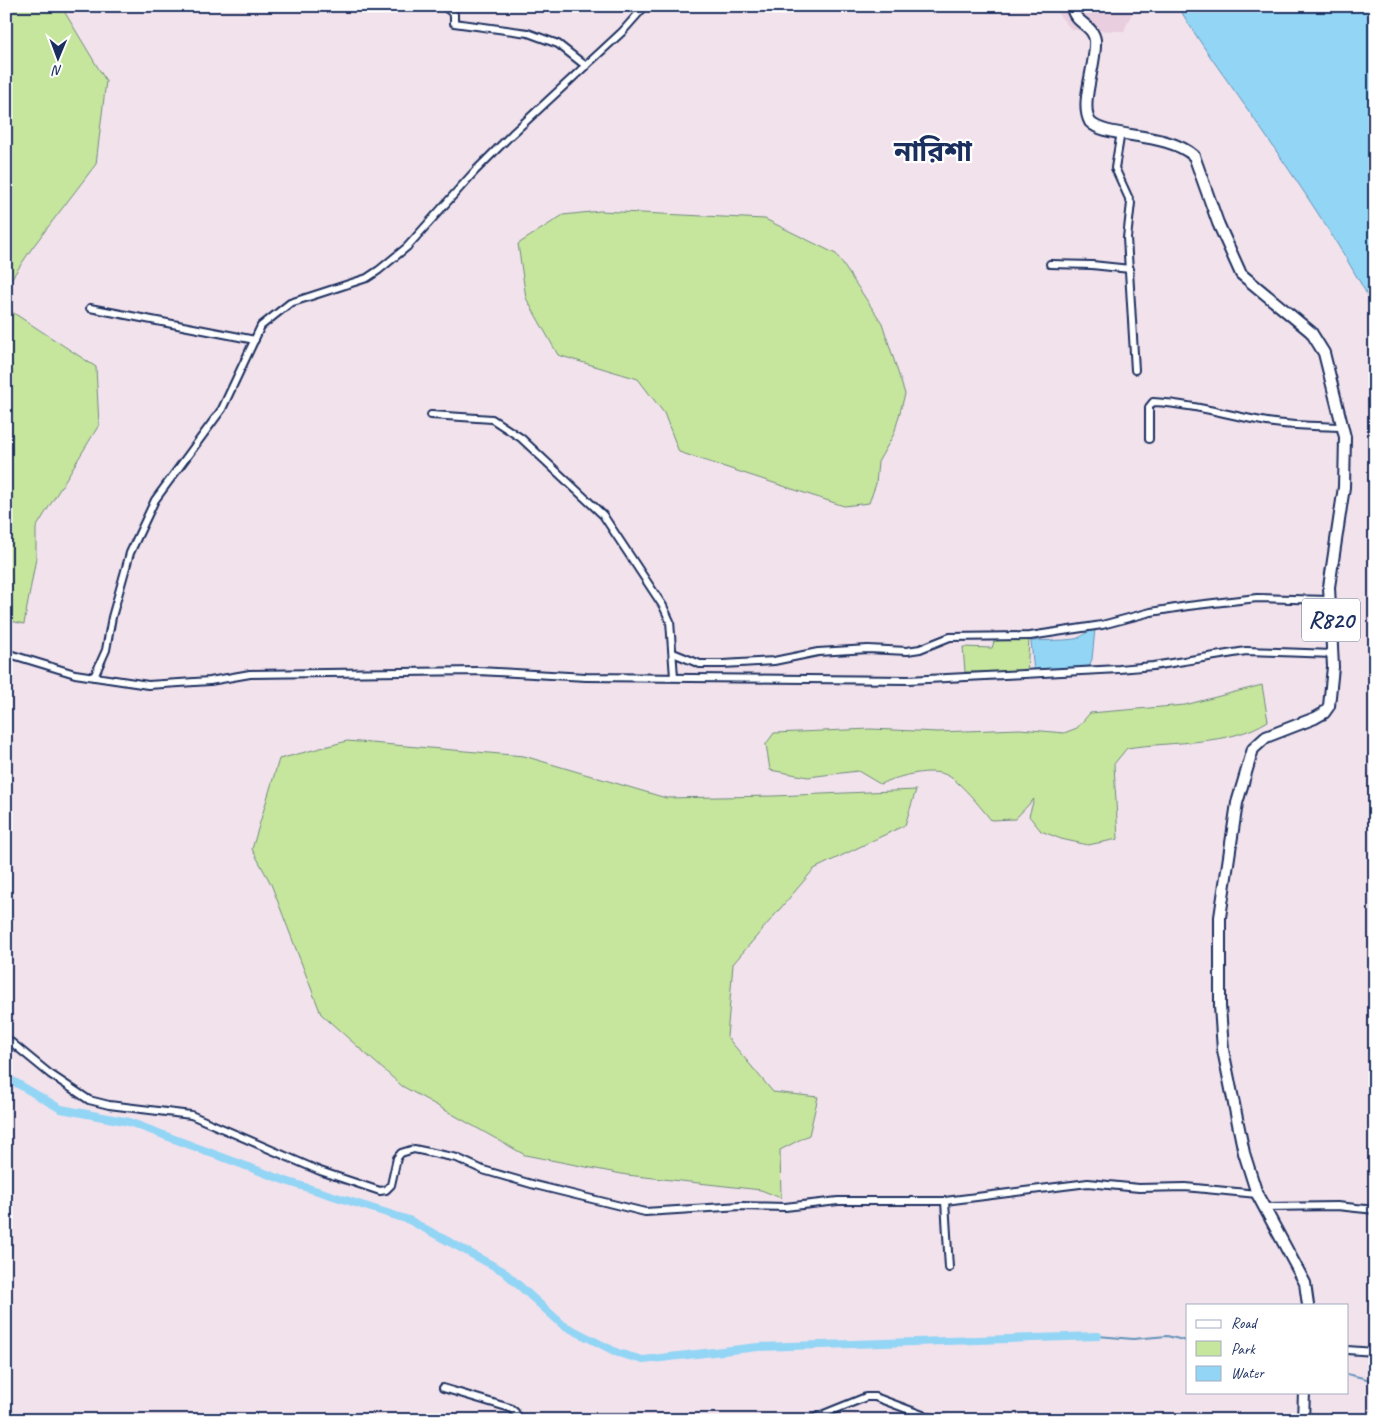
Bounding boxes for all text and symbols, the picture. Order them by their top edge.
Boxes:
north arrow [32,32,82,82]
text: N [51,62,62,79]
district label: নারিশা [893,134,973,169]
road number: R820 [1302,598,1360,642]
legend [1186,1304,1348,1394]
text: Road [1231,1314,1258,1333]
text: Park [1231,1340,1256,1359]
text: Water [1231,1364,1265,1383]

